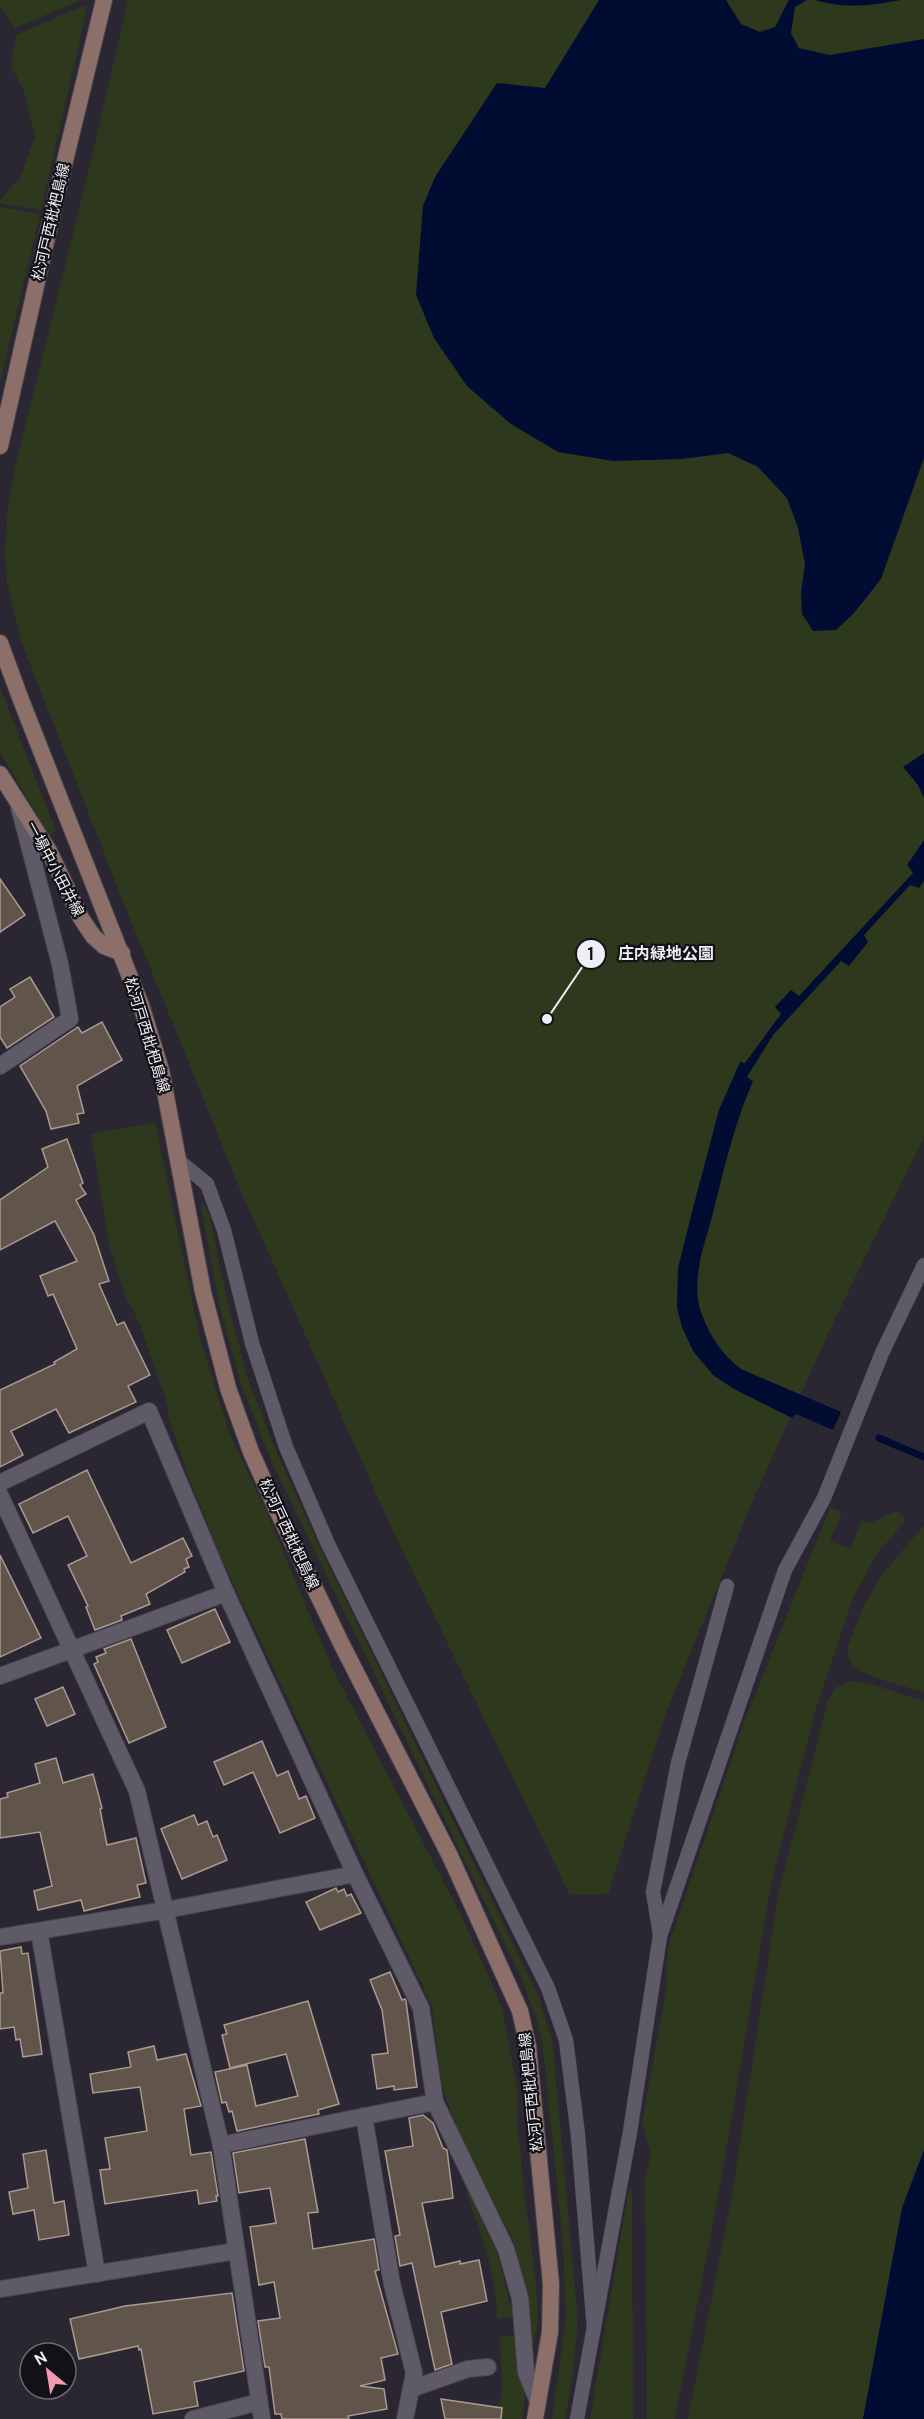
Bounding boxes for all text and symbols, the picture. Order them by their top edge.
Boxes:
street label: 松河戸西枇杷島線 [29,162,75,283]
street label: 一場中小田井線 [21,818,88,921]
callout: 庄内緑地公園 [576,937,726,971]
text: 1 [587,944,595,967]
text: 庄内緑地公園 [618,945,714,965]
street label: 松河戸西枇杷島線 [119,975,173,1096]
street label: 松河戸西枇杷島線 [254,1476,323,1593]
street label: 松河戸西枇杷島線 [516,2031,548,2153]
north arrow [18,2341,78,2401]
text: N [32,2348,51,2371]

